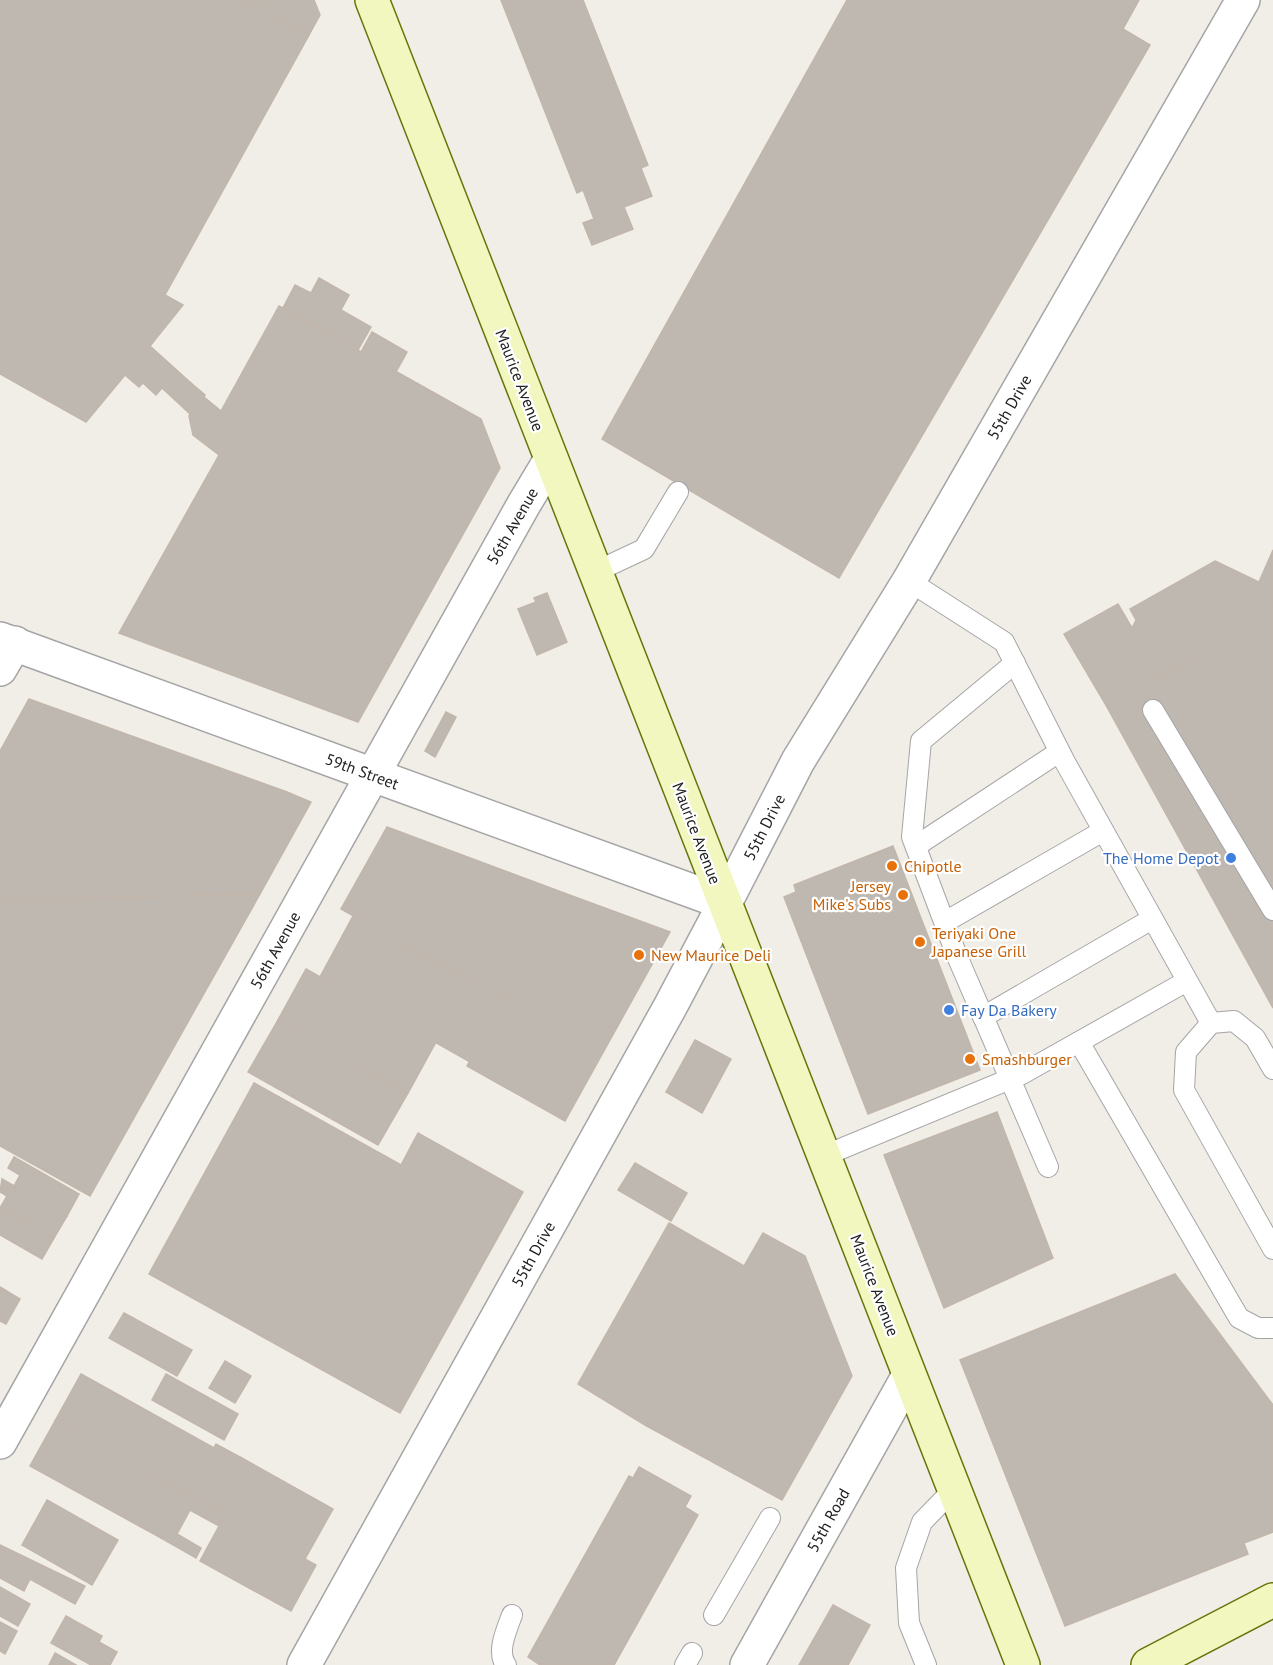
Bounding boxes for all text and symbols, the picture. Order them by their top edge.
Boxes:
street label: Maurice Avenue [491,326,549,434]
street label: 55th Drive [982,371,1036,443]
street label: 56th Avenue [482,484,542,568]
street label: 59th Street [323,748,402,794]
street label: Maurice Avenue [668,779,726,887]
street label: 55th Drive [739,790,789,864]
place label: The Home Depot [1103,848,1220,868]
marker: The Home Depot [1224,851,1238,865]
place label: Chipotle [904,856,962,876]
marker: Chipotle [885,859,899,873]
place label: Jersey Mike's Subs [813,876,892,914]
marker: Jersey Mike's Subs [896,888,910,902]
street label: 56th Avenue [246,908,304,992]
place label: Teriyaki One Japanese Grill [931,923,1026,961]
marker: Teriyaki One Japanese Grill [913,935,927,949]
place label: New Maurice Deli [651,945,771,965]
marker: New Maurice Deli [632,948,646,962]
place label: Fay Da Bakery [961,1000,1057,1020]
marker: Fay Da Bakery [942,1003,956,1017]
place label: Smashburger [982,1049,1072,1069]
marker: Smashburger [963,1052,977,1066]
street label: 55th Drive [507,1218,559,1290]
street label: Maurice Avenue [846,1231,904,1339]
street label: 55th Road [802,1485,854,1555]

